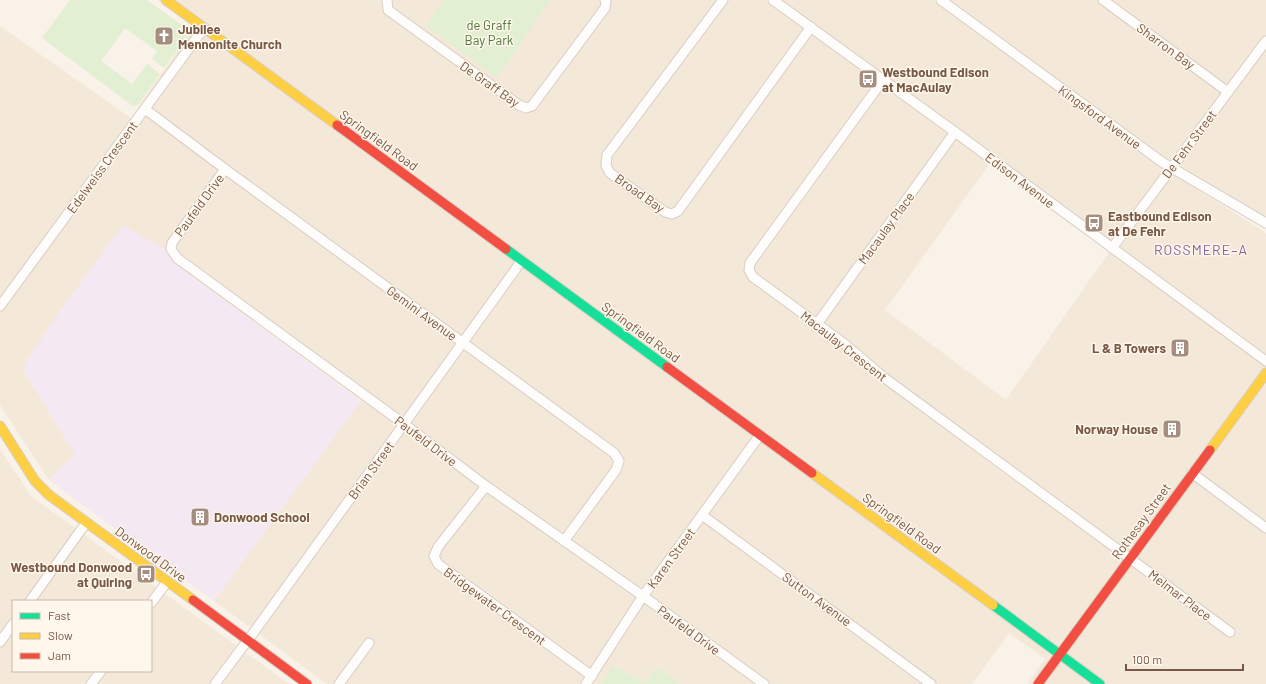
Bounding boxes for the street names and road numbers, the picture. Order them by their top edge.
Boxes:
street label: Sharron Bay [1134,20,1198,72]
street label: De Graff Bay [457,58,523,110]
street label: Kingsford Avenue [1056,82,1144,152]
street label: Springfield Road [337,106,421,174]
street label: De Fehr Street [1158,107,1220,181]
street label: Edelweiss Crescent [63,118,141,216]
street label: Edison Avenue [982,149,1058,211]
street label: Paufeld Drive [171,170,227,240]
street label: Broad Bay [612,170,668,216]
street label: Macaulay Place [854,189,918,267]
street label: Gemini Avenue [384,282,460,344]
street label: Springfield Road [599,298,683,366]
street label: Macaulay Crescent [798,307,890,385]
street label: Paufeld Drive [392,412,460,470]
street label: Brian Street [345,438,397,502]
street label: Rothesay Street [1108,480,1174,562]
street label: Springfield Road [860,489,944,557]
street label: Donwood Drive [112,523,190,585]
street label: Karen Street [644,524,698,592]
street label: Bridgewater Crescent [441,563,549,649]
street label: Melmar Place [1145,566,1215,624]
street label: Sutton Avenue [779,568,855,630]
street label: Paufeld Drive [654,602,724,658]

